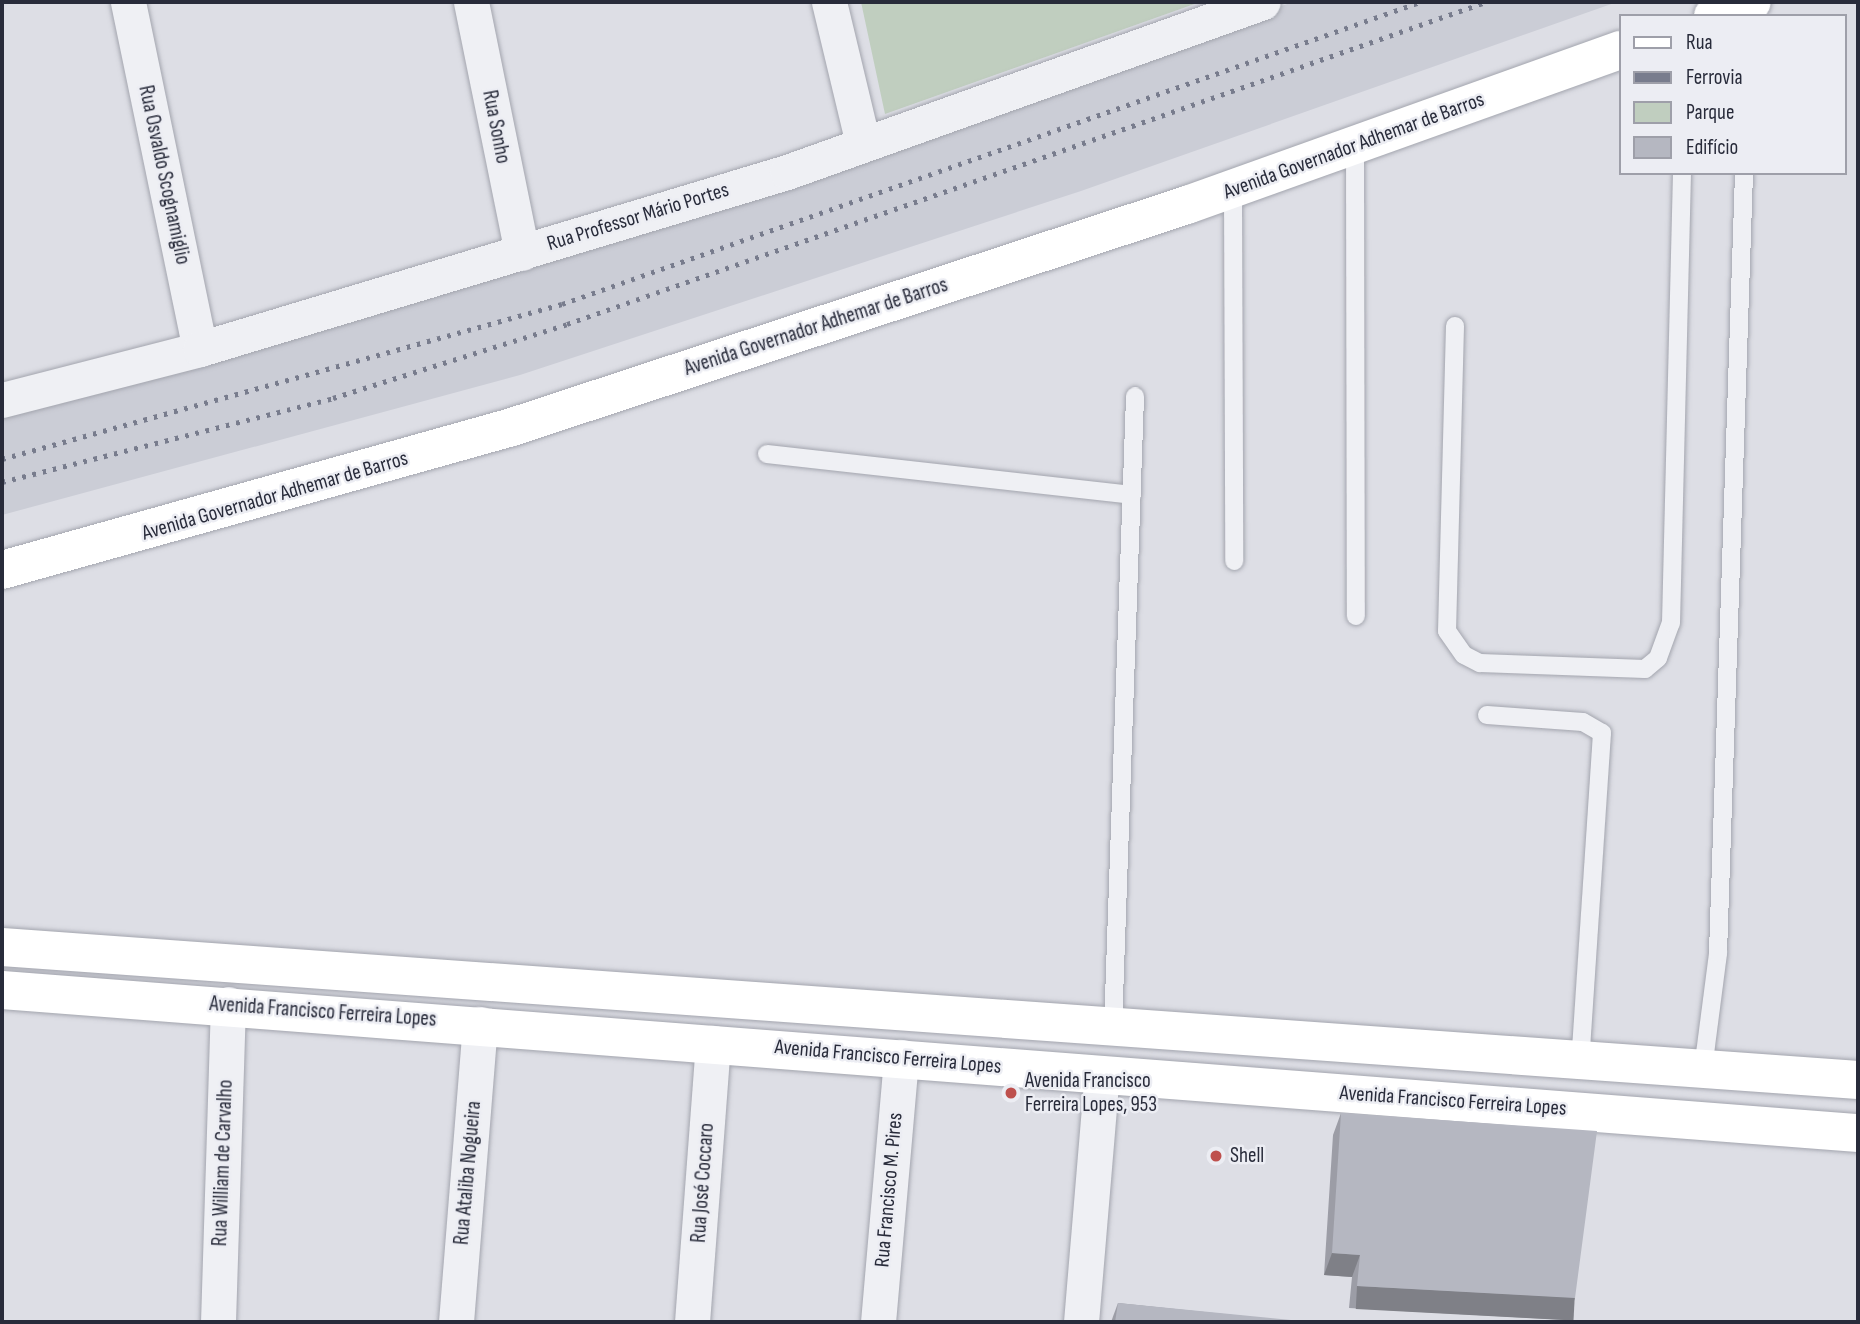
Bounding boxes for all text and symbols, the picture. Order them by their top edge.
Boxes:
legend [1618,14,1846,175]
text: Rua [1686,30,1713,55]
text: Ferrovia [1686,65,1743,90]
street label: Rua Osvaldo Scognamiglio [133,83,195,267]
street label: Avenida Governador Adhemar de Barros [1220,87,1488,205]
street label: Rua Sonho [477,88,515,166]
text: Parque [1686,100,1734,125]
text: Edifício [1686,135,1738,160]
street label: Rua Professor Mário Portes [544,177,732,257]
street label: Avenida Governador Adhemar de Barros [681,272,951,382]
street label: Avenida Governador Adhemar de Barros [139,446,411,546]
street label: Avenida Francisco Ferreira Lopes [209,992,437,1032]
street label: Avenida Francisco Ferreira Lopes [774,1035,1002,1079]
place label: Avenida Francisco Ferreira Lopes, 953 [1025,1068,1157,1118]
street label: Rua William de Carvalho [207,1079,239,1247]
street label: Avenida Francisco Ferreira Lopes [1339,1081,1567,1121]
marker: Avenida Francisco Ferreira Lopes, 953 [1003,1085,1019,1101]
street label: Rua Ataliba Nogueira [449,1100,487,1246]
street label: Rua Francisco M. Pires [870,1112,908,1268]
street label: Rua José Coccaro [686,1122,720,1244]
place label: Shell [1230,1143,1264,1169]
marker: Shell [1208,1148,1224,1164]

